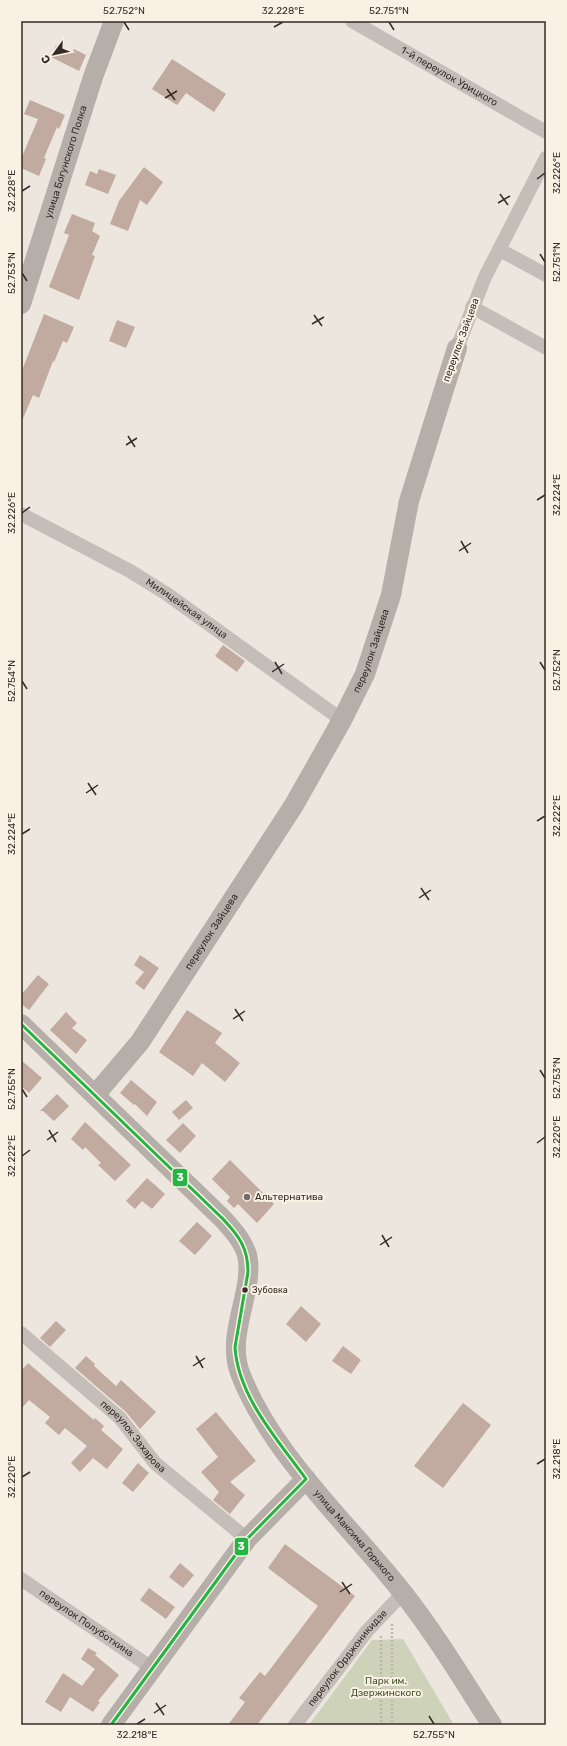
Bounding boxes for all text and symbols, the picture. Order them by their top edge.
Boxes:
text: 52.752°N [103,5,145,17]
text: 32.228°E [262,5,304,17]
text: 52.751°N [369,5,409,17]
north arrow [34,34,74,74]
street label: 1-й переулок Урицкого [399,44,500,109]
text: С [38,52,54,66]
street label: улица Богунского Полка [43,104,90,220]
text: 32.226°E [551,152,563,194]
text: 32.228°E [6,170,18,212]
text: 52.751°N [551,242,563,282]
text: 52.753°N [6,252,18,294]
street label: переулок Зайцева [440,297,482,383]
text: 32.224°E [551,474,563,516]
text: 32.226°E [6,492,18,534]
street label: Милицейская улица [143,576,230,641]
street label: переулок Зайцева [351,608,392,695]
text: 52.752°N [551,649,563,691]
text: 52.754°N [6,660,18,702]
text: 32.222°E [551,795,563,837]
text: 32.224°E [6,813,18,855]
street label: переулок Зайцева [183,891,241,972]
text: 52.753°N [551,1057,563,1099]
text: 52.755°N [6,1068,18,1110]
text: 32.220°E [551,1116,563,1158]
text: 32.222°E [6,1135,18,1177]
line badge: 3 [172,1168,188,1187]
text: 3 [176,1171,184,1184]
place label: Альтернатива [255,1191,323,1203]
marker: Альтернатива [242,1192,252,1202]
marker: Зубовка [240,1285,250,1295]
place label: Зубовка [252,1285,288,1295]
street label: переулок Захарова [98,1398,168,1475]
text: 32.218°E [551,1439,563,1479]
text: 32.220°E [6,1456,18,1498]
street label: улица Максима Горького [311,1487,398,1584]
line badge: 3 [234,1537,249,1556]
text: 3 [237,1540,245,1553]
street label: переулок Полуботкина [37,1587,136,1660]
street label: переулок Орджоникидзе [305,1607,390,1709]
park label: Парк им. Дзержинского [351,1675,421,1699]
text: 32.218°E [117,1729,157,1741]
text: 52.755°N [413,1729,455,1741]

